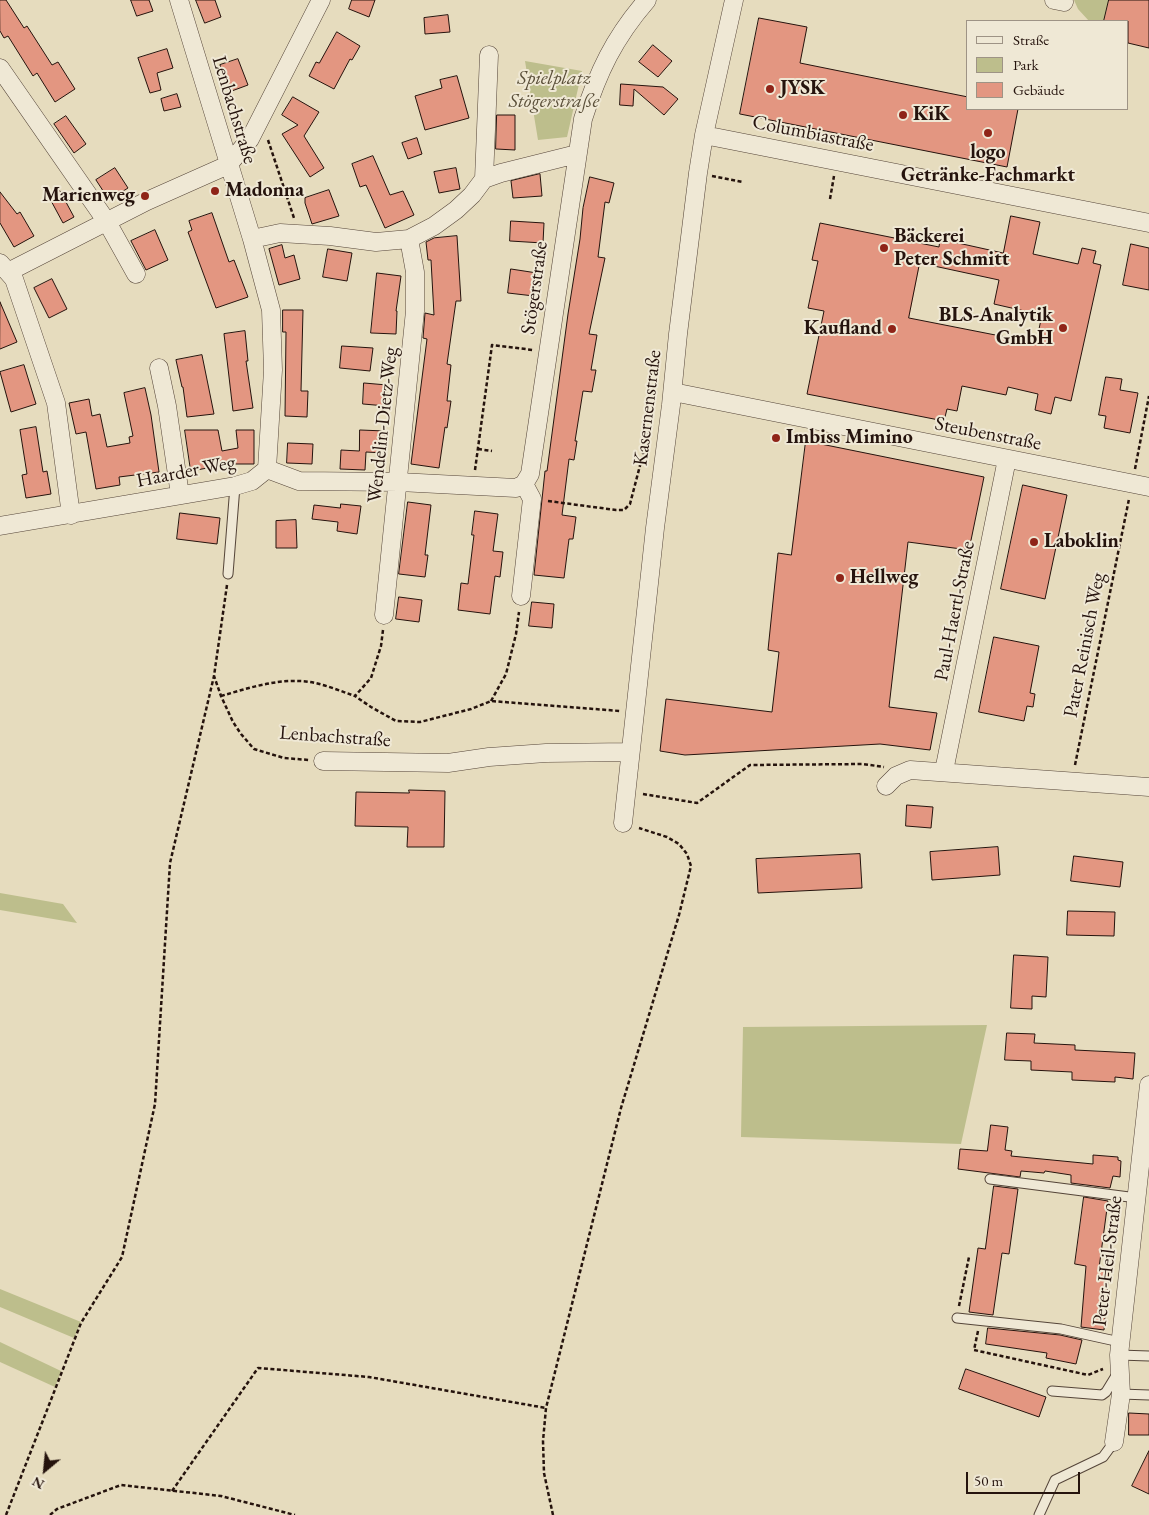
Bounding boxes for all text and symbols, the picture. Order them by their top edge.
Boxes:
legend [966,20,1129,110]
text: Straße [1013,30,1049,49]
street label: Lenbachstraße [206,53,262,167]
text: Park [1013,55,1039,74]
park label: Spielplatz Stögerstraße [509,67,599,114]
place label: JYSK [780,77,825,101]
text: Gebäude [1013,80,1065,99]
marker: JYSK [764,83,776,95]
place label: KiK [913,103,949,127]
marker: KiK [897,109,909,121]
street label: Columbiastraße [750,110,876,158]
marker: logo Getränke-Fachmarkt [982,127,994,139]
place label: logo Getränke-Fachmarkt [901,141,1075,188]
place label: Madonna [225,179,304,203]
place label: Marienweg [42,184,135,208]
marker: Madonna [209,185,221,197]
marker: Marienweg [139,190,151,202]
place label: Bäckerei Peter Schmitt [894,225,1009,272]
street label: Stögerstraße [517,240,553,336]
marker: Bäckerei Peter Schmitt [878,242,890,254]
place label: BLS-Analytik GmbH [939,304,1053,351]
place label: Kaufland [804,317,882,341]
marker: BLS-Analytik GmbH [1057,322,1069,334]
marker: Kaufland [886,323,898,335]
street label: Wendelin-Dietz-Weg [363,346,403,504]
street label: Kasernenstraße [629,349,667,467]
street label: Steubenstraße [933,412,1043,456]
place label: Imbiss Mimino [786,426,913,450]
marker: Imbiss Mimino [770,432,782,444]
street label: Haarder Weg [135,451,237,493]
place label: Laboklin [1044,530,1119,554]
marker: Laboklin [1028,536,1040,548]
street label: Paul-Haertl-Straße [930,539,980,683]
place label: Hellweg [850,566,918,590]
street label: Pater Reinisch Weg [1059,571,1111,719]
marker: Hellweg [834,572,846,584]
street label: Lenbachstraße [278,721,392,753]
street label: Peter-Heil-Straße [1088,1194,1128,1328]
north arrow [20,1445,70,1495]
scale bar [969,1462,1083,1494]
text: 50 m [974,1471,1003,1490]
text: N [29,1473,47,1494]

